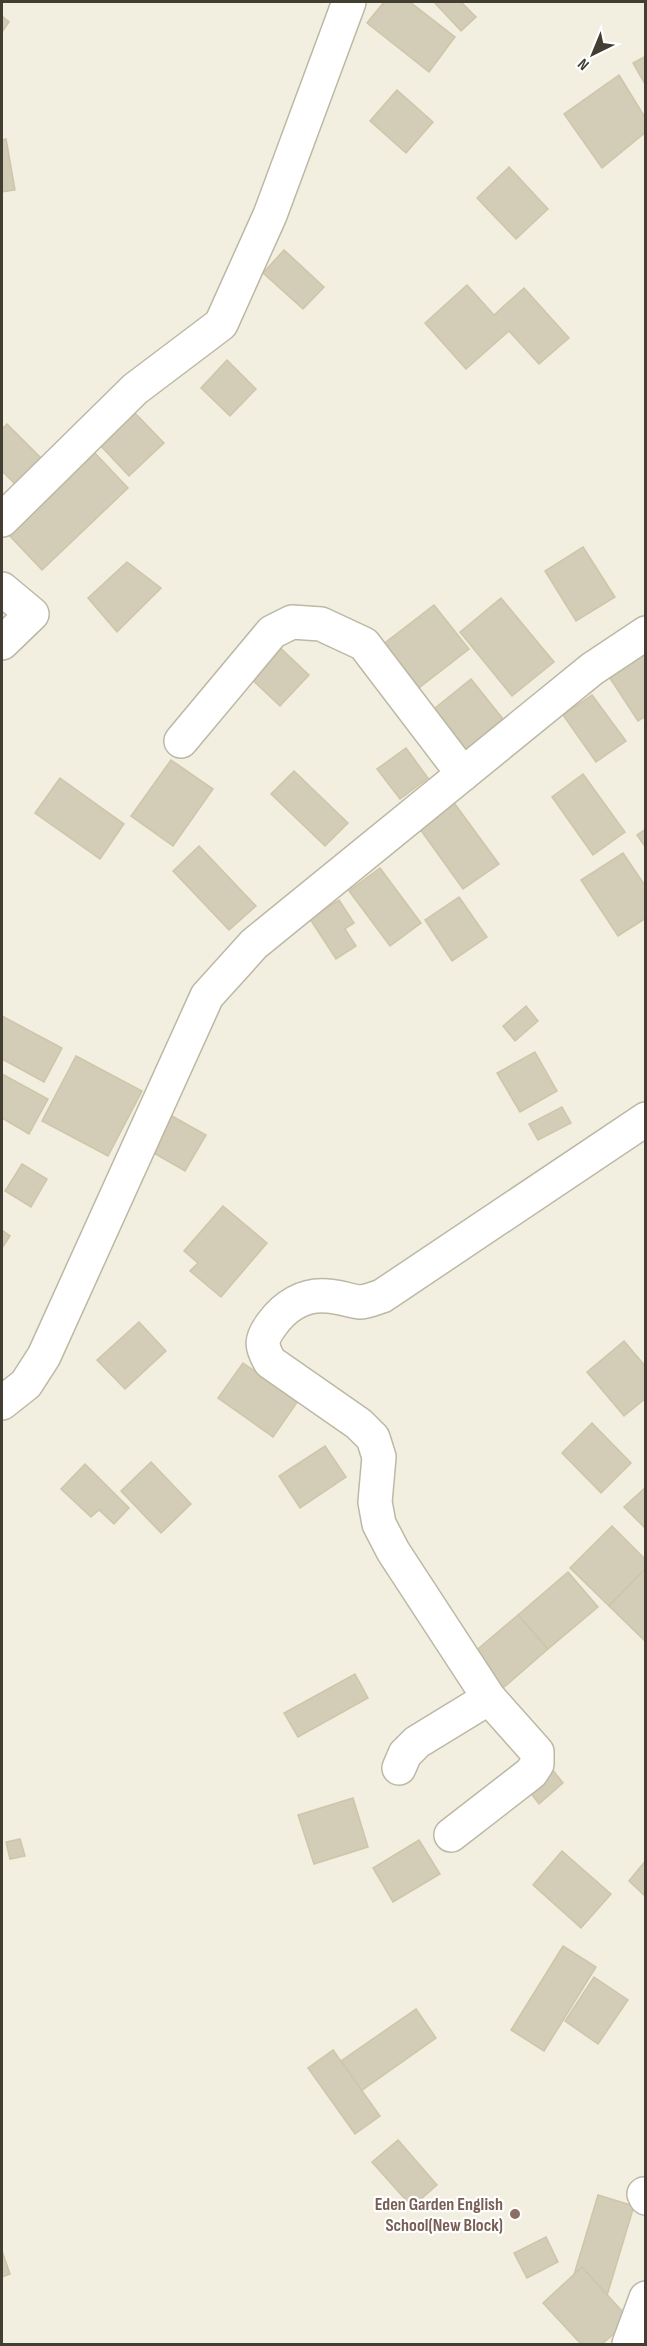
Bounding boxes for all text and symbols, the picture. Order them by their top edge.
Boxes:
north arrow [563,24,623,84]
text: N [574,54,593,74]
place label: Eden Garden English School(New Block) [375,2194,503,2236]
marker: Eden Garden English School(New Block) [508,2207,522,2221]

